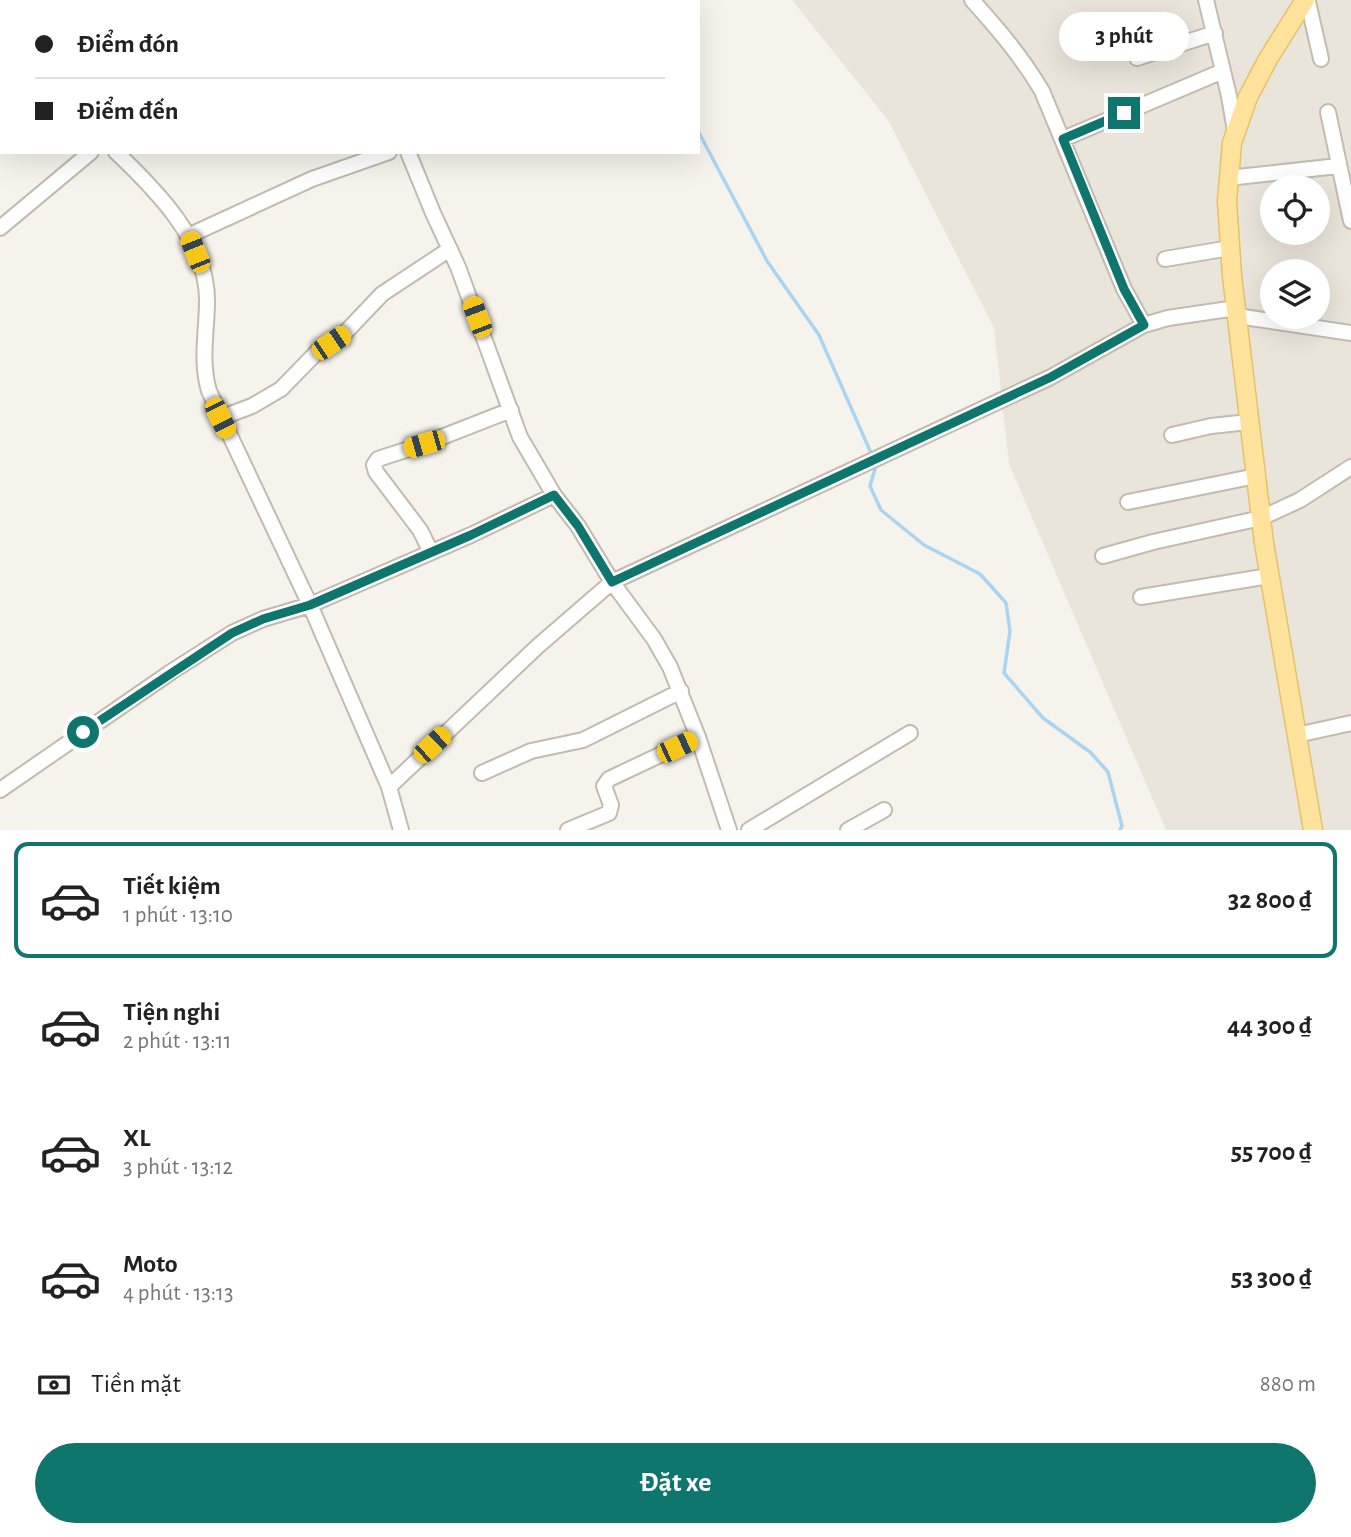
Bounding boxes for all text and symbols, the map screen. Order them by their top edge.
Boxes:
callout: 3 phút [1059,11,1189,60]
text: 3 phút [1095,25,1153,48]
text: Điểm đón [77,31,179,57]
route end [1108,97,1140,129]
text: Điểm đến [77,98,178,124]
map controls [1260,175,1330,329]
button: locate [1260,175,1330,245]
car [178,229,213,275]
button: layers [1260,259,1330,329]
car [460,294,495,340]
car [308,323,355,363]
car [202,395,239,441]
car [401,428,448,460]
route start [67,716,99,748]
car [410,723,455,767]
car [654,729,701,765]
icon: car [39,869,102,932]
text: Tiết kiệm [123,873,221,899]
text: 32 800 ₫ [1228,887,1312,913]
text: 1 phút · 13:10 [123,904,233,927]
icon: car [39,995,102,1058]
text: Tiện nghi [123,999,220,1025]
text: 44 300 ₫ [1227,1013,1312,1039]
text: 2 phút · 13:11 [123,1030,231,1053]
icon: car [39,1121,102,1184]
text: XL [123,1125,150,1151]
text: 55 700 ₫ [1231,1139,1312,1165]
text: 3 phút · 13:12 [123,1156,233,1179]
icon: car [39,1247,102,1310]
text: Moto [123,1251,178,1277]
text: 53 300 ₫ [1231,1265,1312,1291]
text: 4 phút · 13:13 [123,1282,234,1305]
icon: cash [35,1366,73,1404]
text: Tiền mặt [91,1371,181,1397]
text: 880 m [1260,1373,1316,1396]
button: Đặt xe [35,1443,1316,1523]

